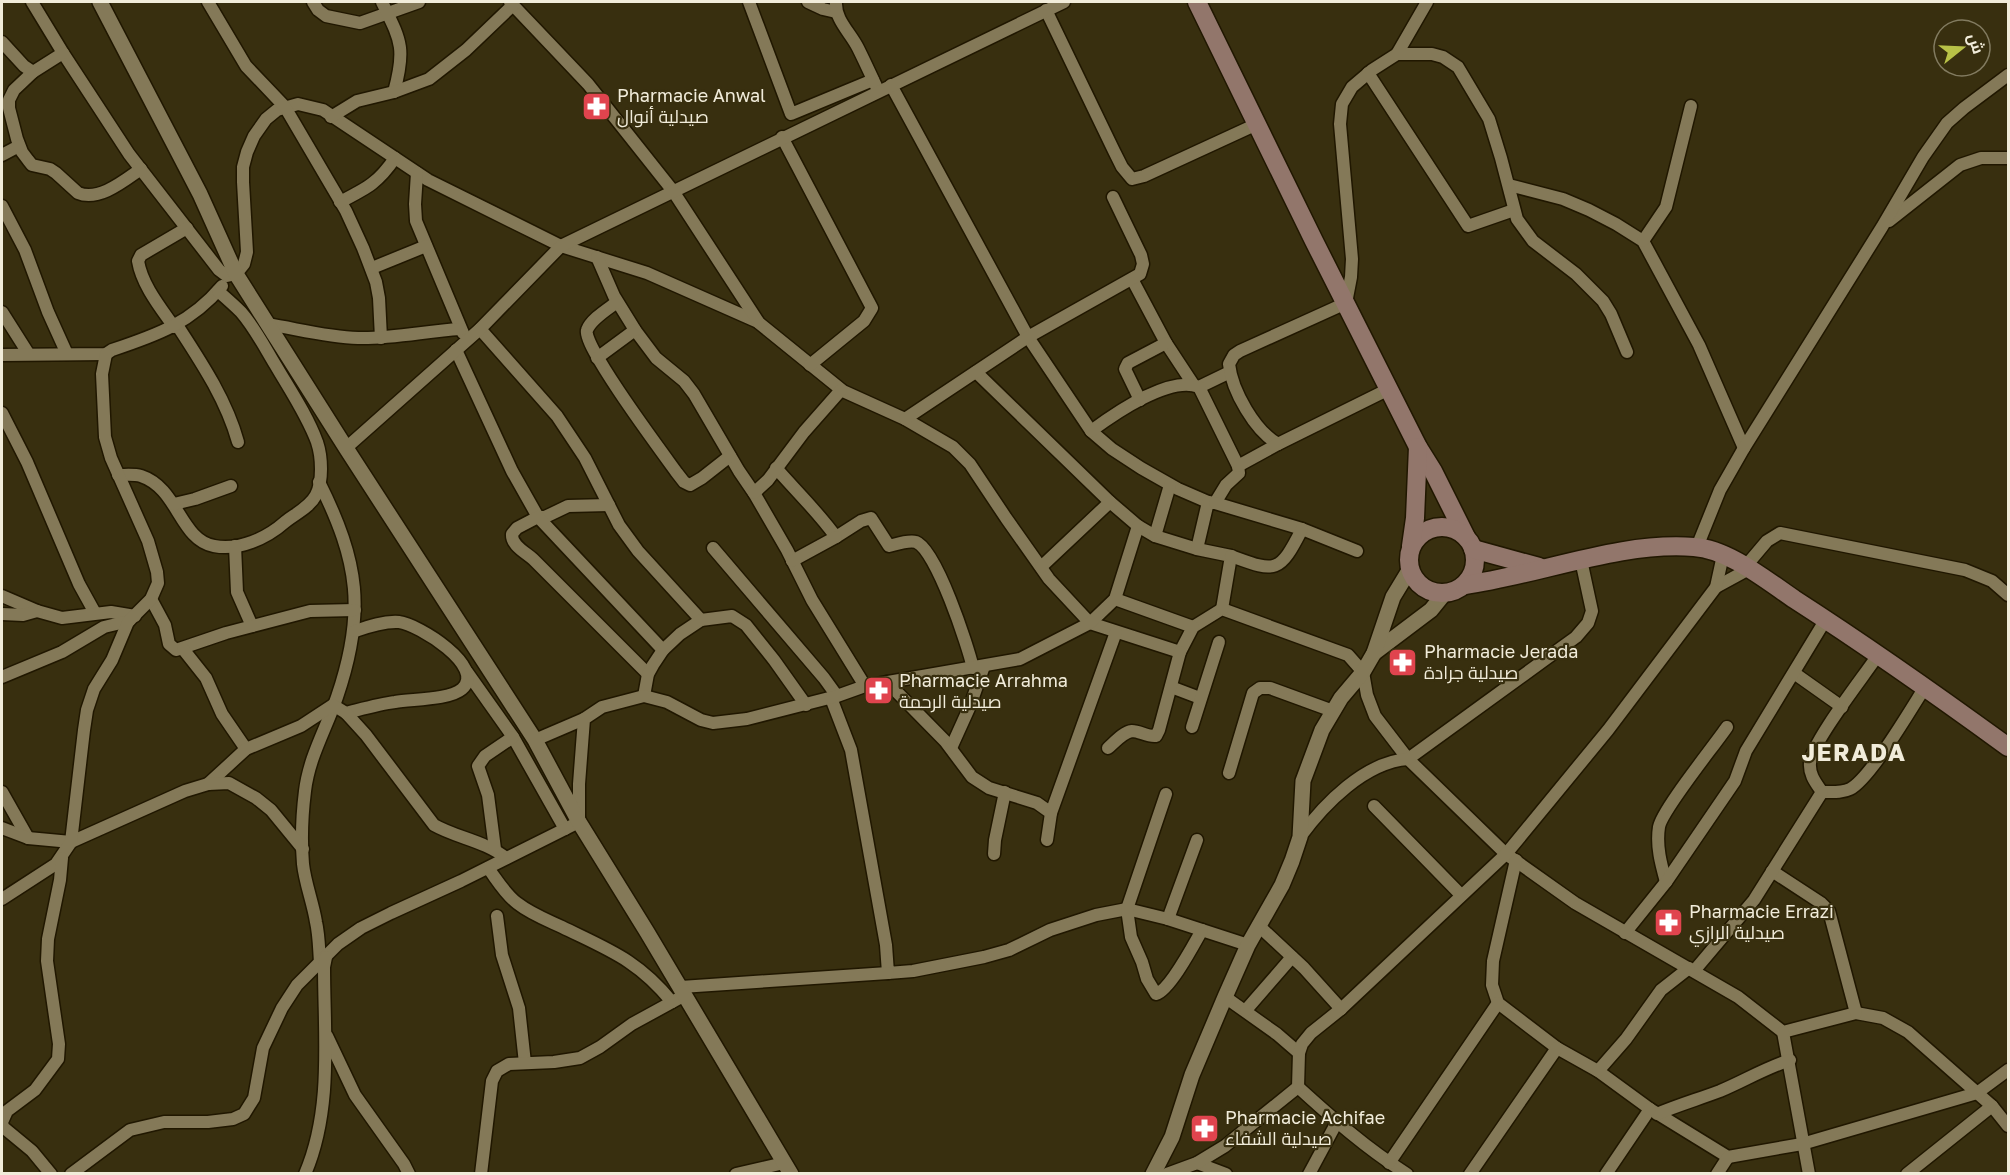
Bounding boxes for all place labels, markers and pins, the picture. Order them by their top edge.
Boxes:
place label: Pharmacie Anwal صيدلية أنوال [617,84,766,128]
pharmacy icon: Pharmacie Anwal صيدلية أنوال [580,90,612,122]
place label: Pharmacie Jerada صيدلية جرادة [1424,640,1578,684]
pharmacy icon: Pharmacie Jerada صيدلية جرادة [1387,646,1419,678]
place label: Pharmacie Arrahma صيدلية الرحمة [899,669,1068,713]
pharmacy icon: Pharmacie Arrahma صيدلية الرحمة [862,675,894,707]
place label: Pharmacie Errazi صيدلية الرازي [1689,900,1834,947]
pharmacy icon: Pharmacie Errazi صيدلية الرازي [1652,906,1684,938]
place label: Pharmacie Achifae صيدلية الشفاء [1225,1106,1385,1149]
pharmacy icon: Pharmacie Achifae صيدلية الشفاء [1188,1112,1220,1144]

